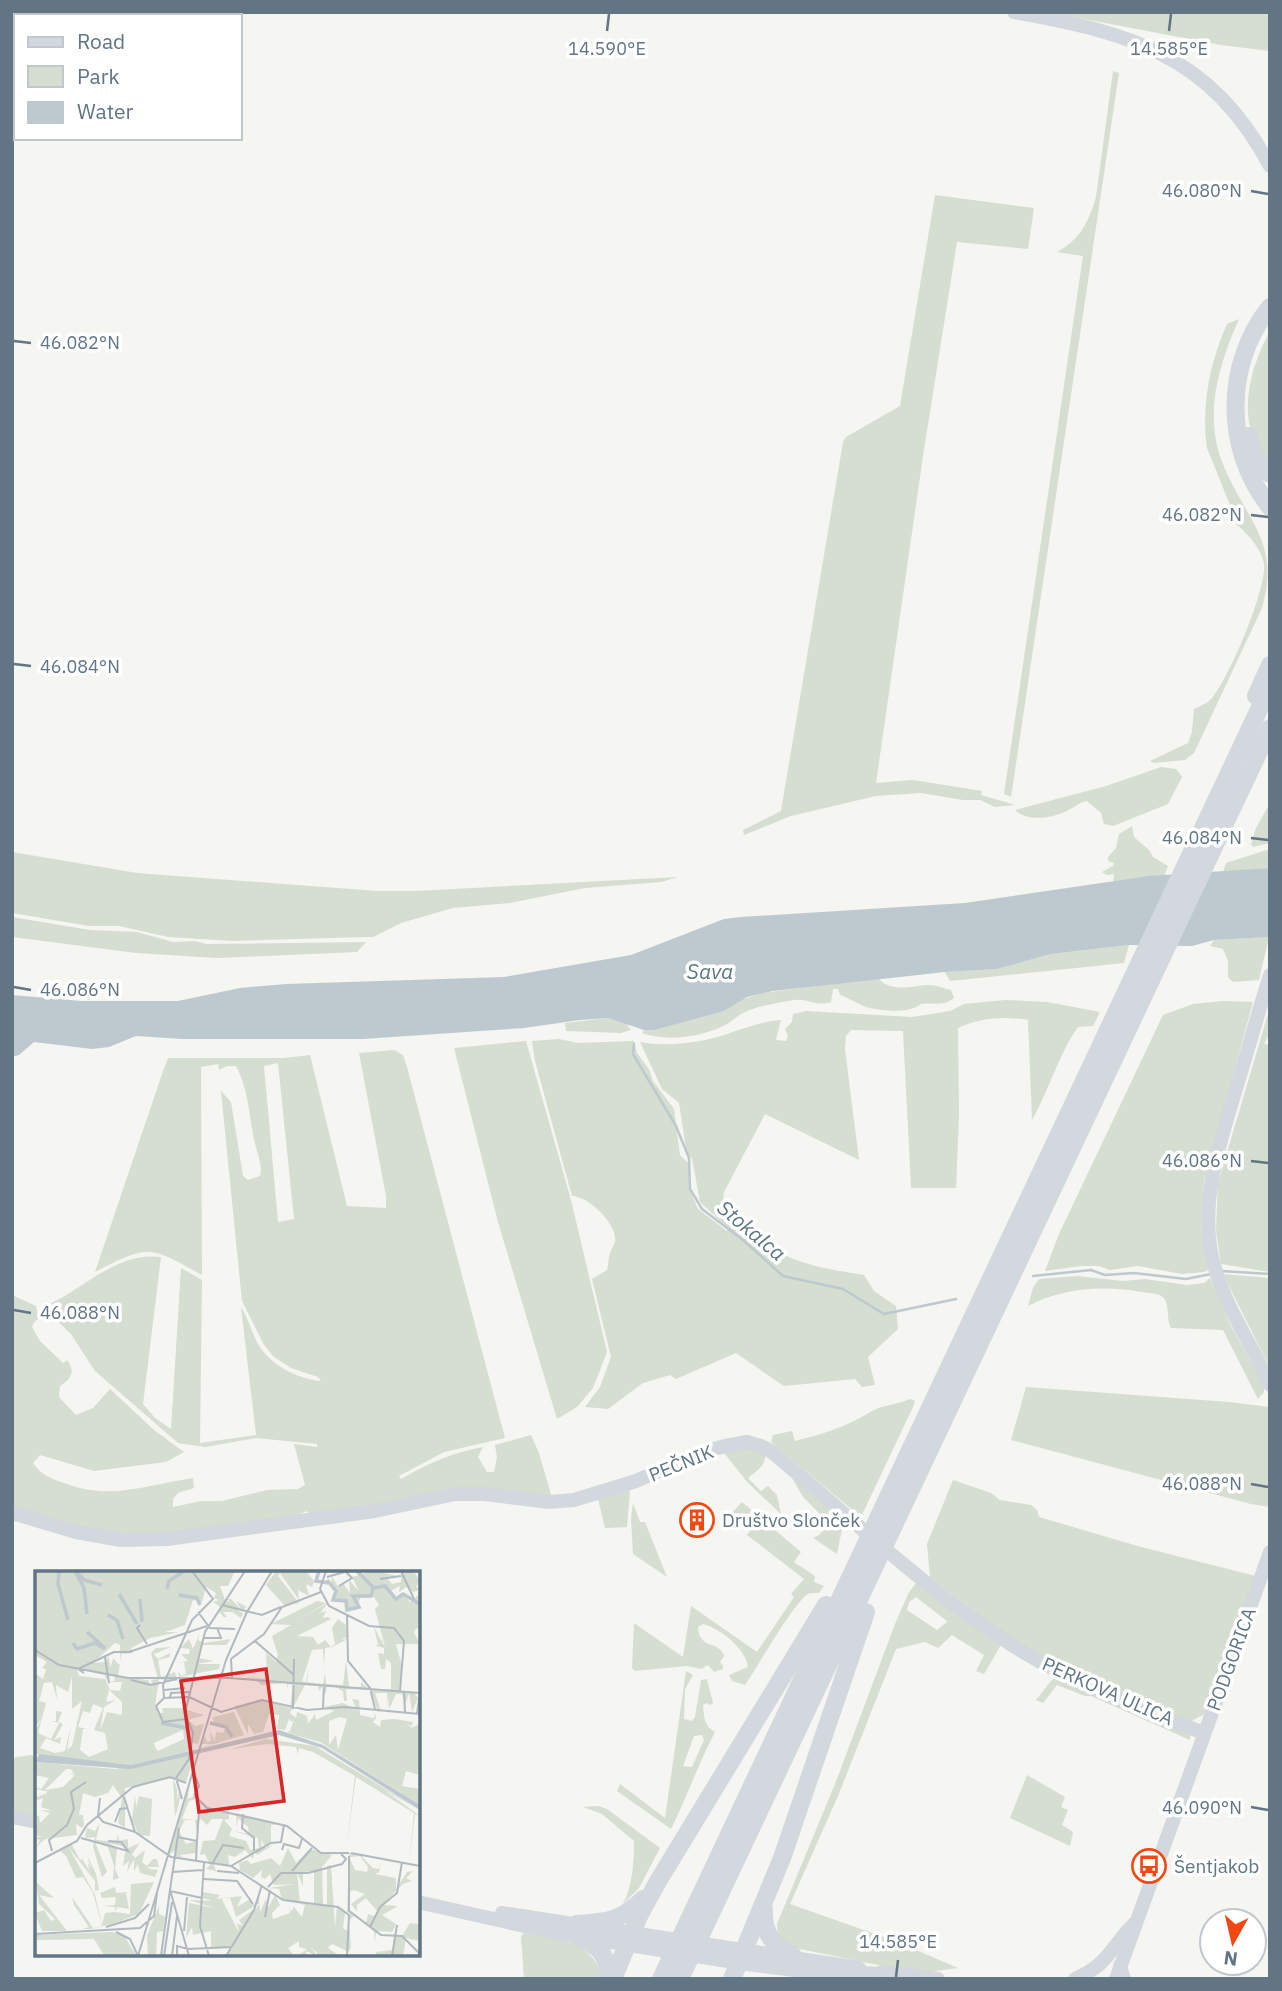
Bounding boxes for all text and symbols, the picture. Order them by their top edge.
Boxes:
legend [14,14,242,140]
text: Road [77,27,125,55]
text: 14.590°E [568,37,646,60]
text: 14.585°E [1130,37,1208,60]
text: Park [77,62,120,90]
text: Water [77,97,134,125]
text: 46.080°N [1162,179,1242,202]
text: 46.082°N [40,331,120,354]
text: 46.082°N [1162,503,1242,526]
text: 46.084°N [40,655,120,678]
text: 46.084°N [1162,826,1242,849]
water label: Sava [687,957,733,985]
text: 46.086°N [40,978,120,1001]
text: 46.086°N [1162,1149,1242,1172]
water label: Stokalca [712,1193,792,1267]
text: 46.088°N [40,1301,120,1324]
street label: PEČNIK [645,1439,717,1487]
text: 46.088°N [1162,1472,1242,1495]
building icon: Društvo Slonček [678,1501,716,1539]
place label: Društvo Slonček [722,1508,860,1532]
inset map [35,1571,420,1956]
street label: PODGORICA [1201,1604,1261,1714]
street label: PERKOVA ULICA [1039,1651,1177,1731]
text: 46.090°N [1162,1796,1242,1819]
bus stop icon: Šentjakob [1130,1847,1168,1885]
place label: Šentjakob [1174,1854,1259,1878]
north arrow [1198,1907,1268,1977]
text: 14.585°E [859,1930,937,1953]
text: N [1222,1946,1239,1972]

